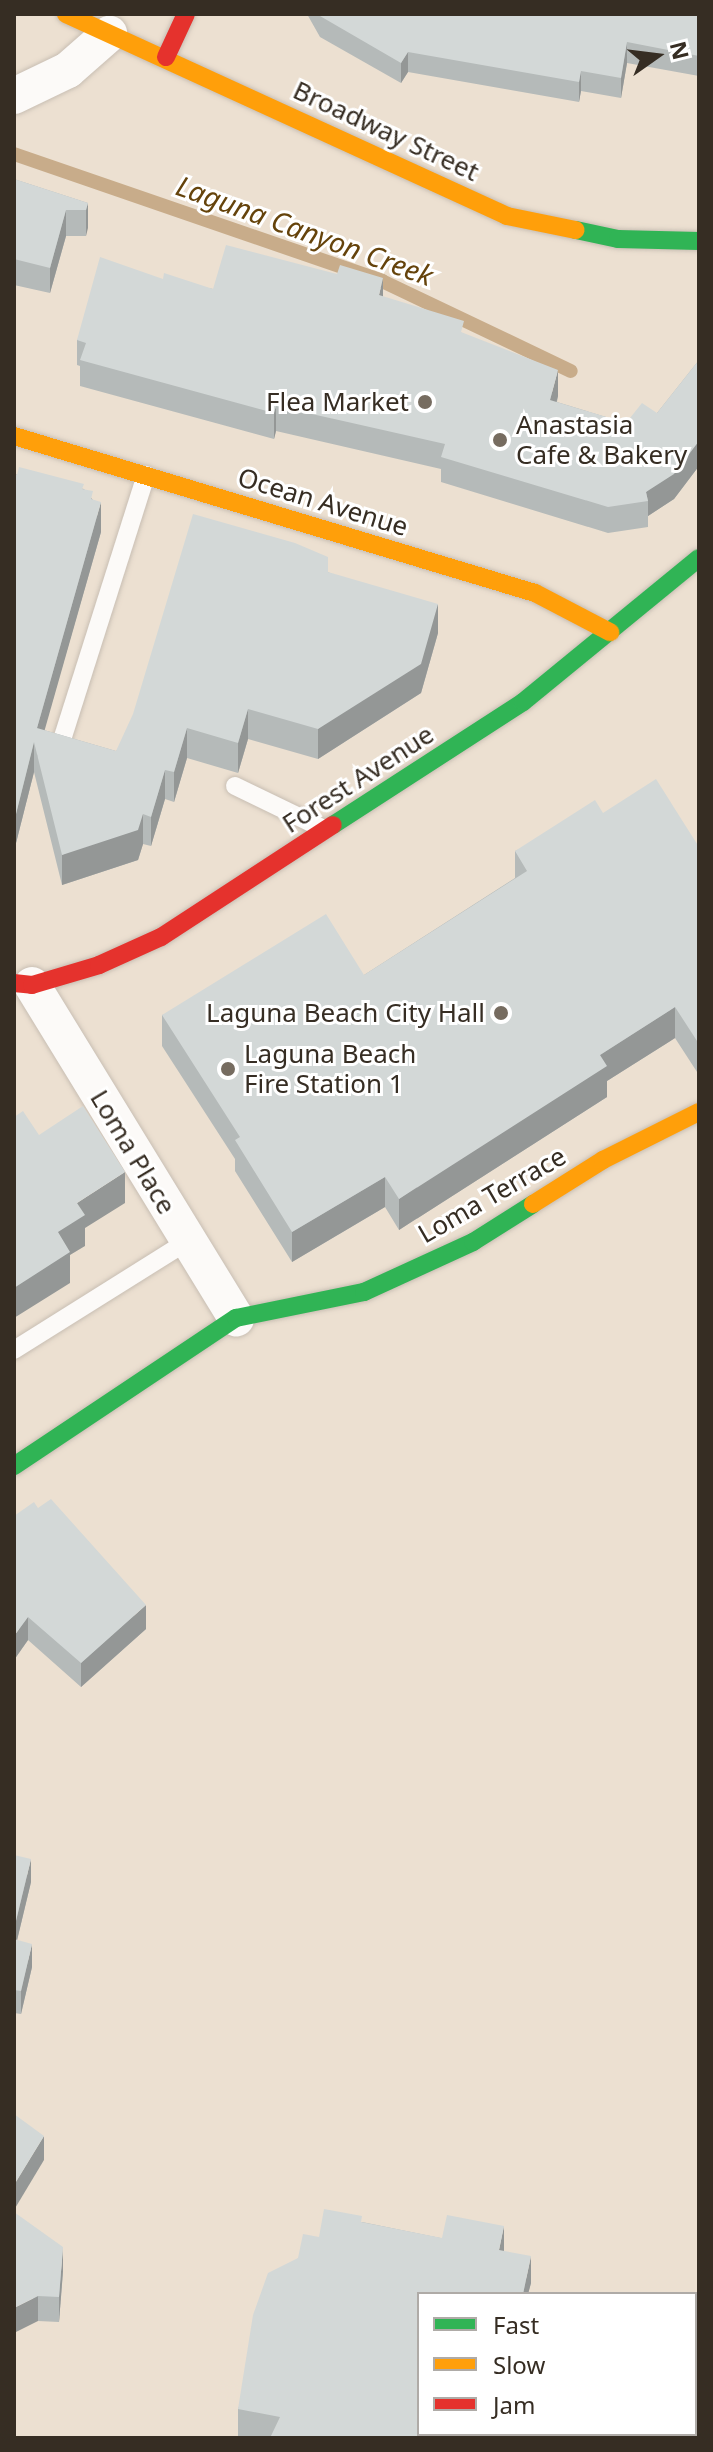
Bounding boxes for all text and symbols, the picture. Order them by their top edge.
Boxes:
north arrow [617,16,697,96]
text: N [664,38,697,62]
street label: Broadway Street [288,74,484,188]
water label: Laguna Canyon Creek [172,168,438,292]
place label: Flea Market [266,386,409,418]
marker: Flea Market [416,393,434,411]
place label: Anastasia Cafe & Bakery [516,409,687,470]
marker: Anastasia Cafe & Bakery [491,431,509,449]
street label: Ocean Avenue [234,461,412,543]
street label: Forest Avenue [277,719,439,839]
place label: Laguna Beach City Hall [206,997,485,1029]
marker: Laguna Beach City Hall [492,1004,510,1022]
place label: Laguna Beach Fire Station 1 [244,1038,416,1100]
marker: Laguna Beach Fire Station 1 [219,1060,237,1078]
street label: Loma Place [84,1084,182,1220]
street label: Loma Terrace [413,1140,571,1250]
legend [417,2292,697,2436]
text: Fast [493,2308,539,2341]
text: Slow [493,2348,545,2381]
text: Jam [493,2388,535,2421]

